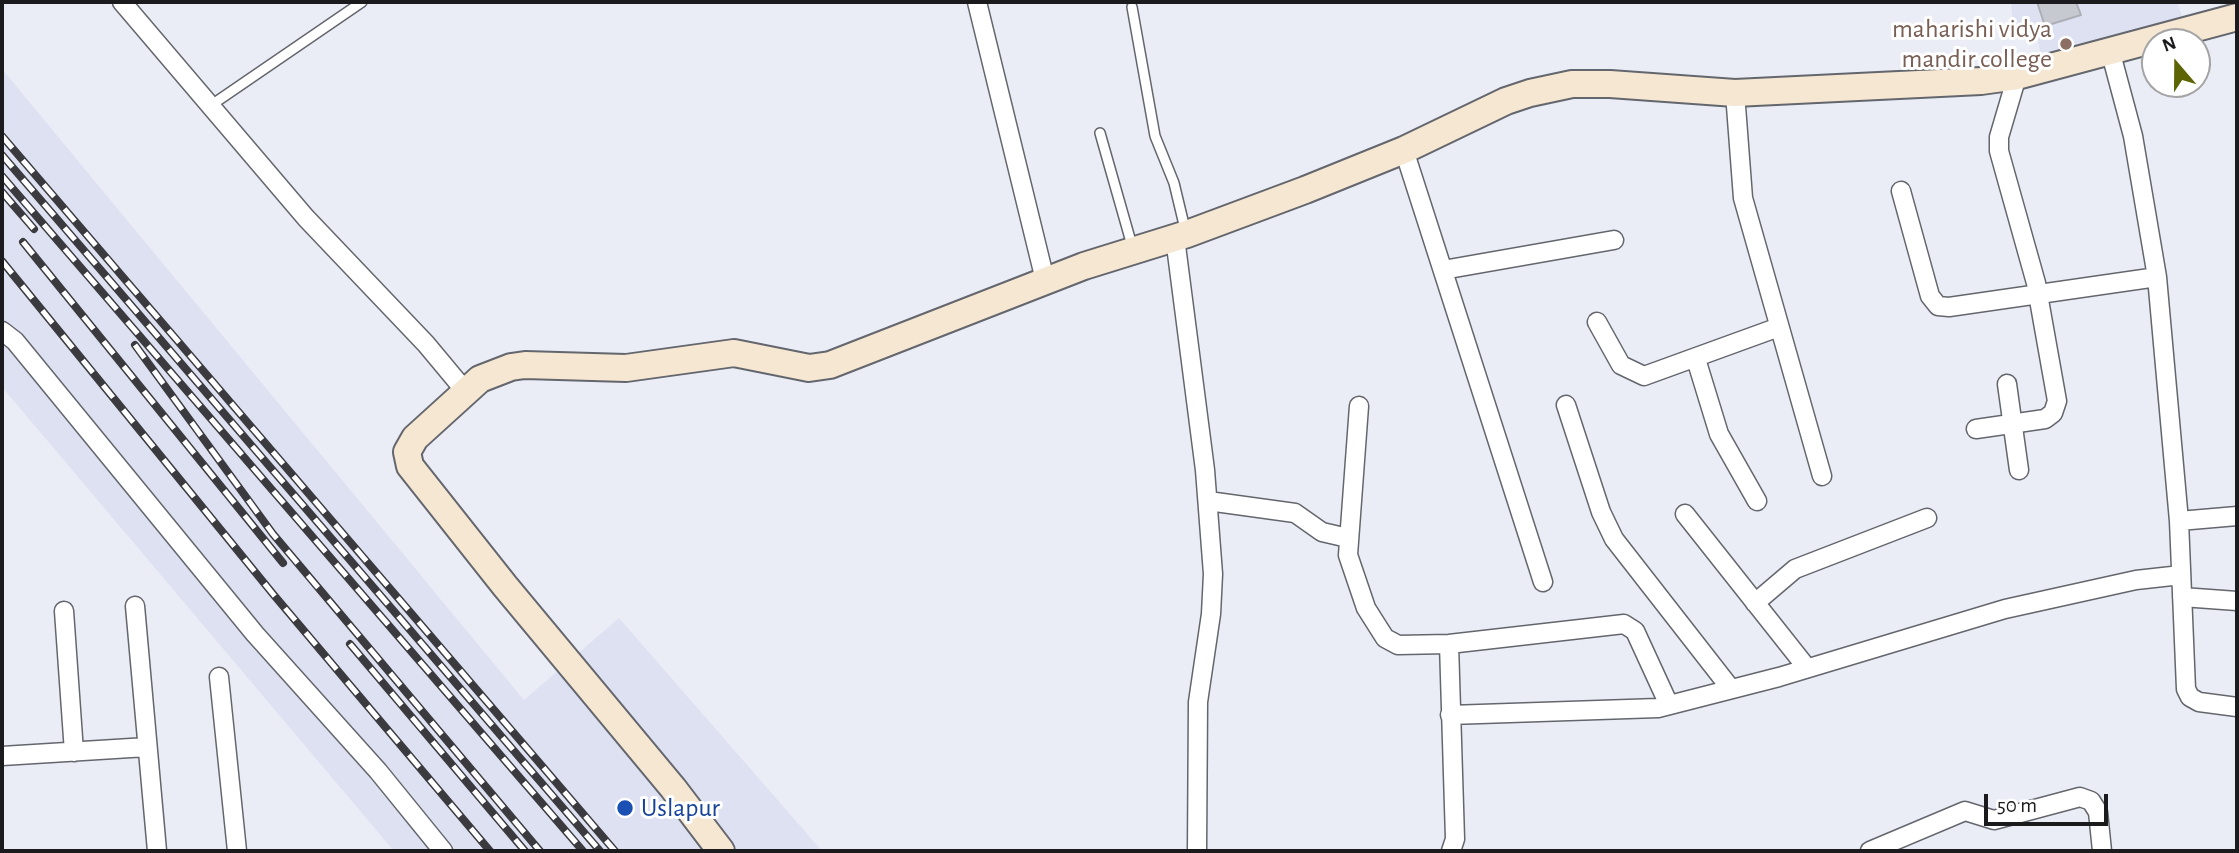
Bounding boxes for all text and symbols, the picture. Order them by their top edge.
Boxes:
place label: maharishi vidya mandir college [1892,13,2052,74]
north arrow [2141,28,2211,98]
text: N [2160,33,2179,56]
marker: maharishi vidya mandir college [2058,36,2074,52]
scale bar [1987,780,2111,824]
place label: Uslapur [641,792,720,824]
text: 50 m [1997,795,2037,816]
marker: Uslapur [615,798,635,818]

